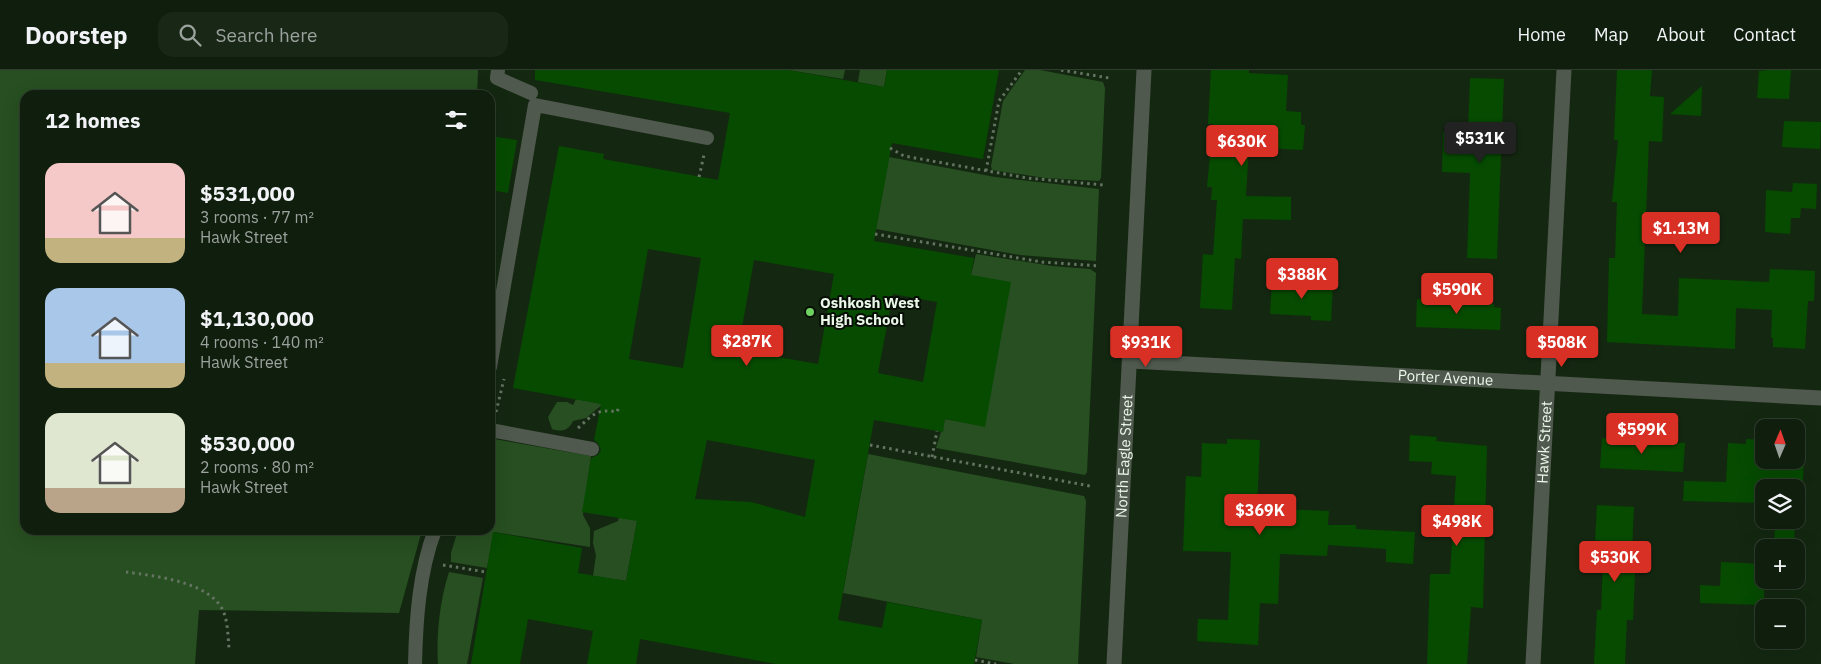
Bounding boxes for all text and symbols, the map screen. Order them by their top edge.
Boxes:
search box [158,12,508,57]
text: Doorstep [25,19,128,51]
icon: search [176,21,204,49]
text: Search here [216,23,317,47]
text: Home [1518,23,1566,46]
text: Map [1594,23,1629,46]
text: About [1657,23,1705,46]
text: Contact [1733,23,1796,46]
text: 12 homes [45,106,141,134]
icon: filters [442,106,470,134]
pin: $531K [1445,122,1515,164]
pin: $630K [1207,124,1277,167]
text: $531K [1455,128,1505,148]
text: $630K [1217,131,1267,151]
text: $531,000 [200,179,295,207]
icon: home [85,183,145,243]
text: 3 rooms · 77 m² [200,207,314,227]
pin: $1.13M [1640,212,1722,254]
text: $1.13M [1653,218,1709,238]
text: Hawk Street [200,227,288,247]
pin: $388K [1267,258,1337,300]
text: $388K [1277,264,1327,284]
pin: $590K [1422,272,1492,315]
text: $590K [1432,279,1482,299]
place label: Oshkosh West High School [820,293,920,329]
text: $1,130,000 [200,304,314,332]
marker: Oshkosh West High School [804,306,816,318]
icon: home [85,308,145,368]
pin: $287K [712,324,782,367]
pin: $931K [1111,326,1181,368]
pin: $508K [1527,326,1597,368]
text: $287K [722,331,772,351]
text: 4 rooms · 140 m² [200,332,324,352]
text: $931K [1121,332,1171,352]
text: $508K [1537,332,1587,352]
text: Hawk Street [200,352,288,372]
street label: Porter Avenue [1397,365,1494,389]
street label: North Eagle Street [1111,394,1137,518]
street label: Hawk Street [1532,400,1556,484]
pin: $599K [1607,412,1677,455]
text: $599K [1617,419,1667,439]
north arrow [1755,419,1805,469]
map controls [1755,419,1805,649]
text: $530,000 [200,429,295,457]
icon: home [85,433,145,493]
text: 2 rooms · 80 m² [200,457,314,477]
text: Hawk Street [200,477,288,497]
button: layers [1755,479,1805,529]
pin: $369K [1225,494,1295,536]
text: $369K [1235,500,1285,520]
pin: $498K [1422,504,1492,547]
text: $498K [1432,511,1482,531]
button: + [1755,539,1805,589]
pin: $530K [1580,540,1650,583]
text: $530K [1590,547,1640,567]
button: − [1755,599,1805,649]

